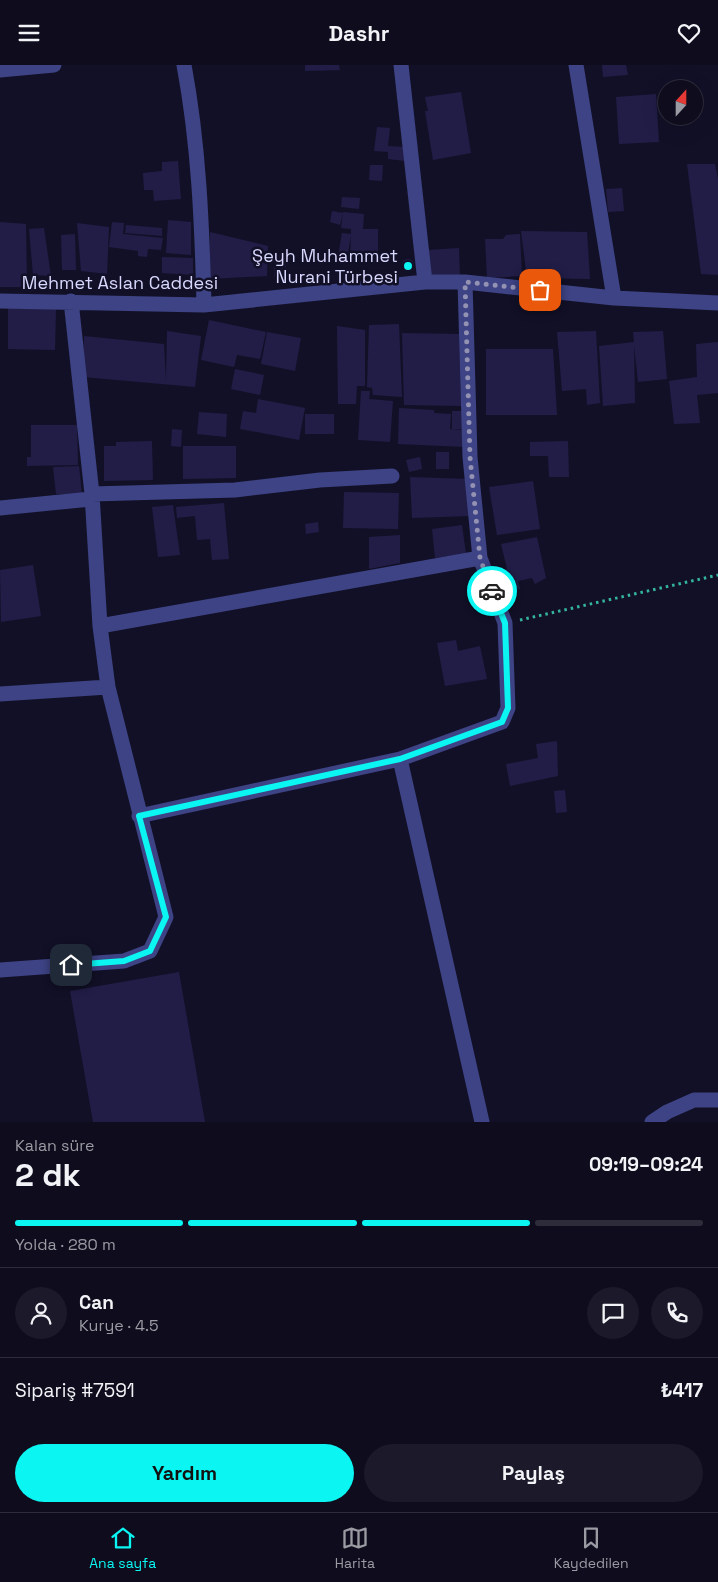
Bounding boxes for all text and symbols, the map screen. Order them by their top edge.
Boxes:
icon: menu [15,19,43,47]
text: Dashr [328,19,390,47]
icon: heart [675,19,703,47]
north arrow [658,80,702,125]
map controls [658,80,703,125]
place label: Şeyh Muhammet Nurani Türbesi [252,244,398,288]
marker: Şeyh Muhammet Nurani Türbesi [402,260,414,272]
pin [519,269,561,311]
street label: Mehmet Aslan Caddesi [22,271,218,294]
icon: bag [526,276,554,304]
courier [467,566,517,616]
icon: car [478,577,506,605]
pin [50,944,92,986]
icon: home [57,951,85,979]
text: Kalan süre [15,1135,94,1156]
text: 09:19–09:24 [589,1152,703,1177]
text: 2 dk [15,1155,81,1195]
text: Yolda · 280 m [15,1234,116,1255]
button: person [15,1287,67,1339]
button: chat [587,1287,639,1339]
button: phone [651,1287,703,1339]
text: Can [79,1290,114,1315]
text: Kurye · 4.5 [79,1315,159,1336]
text: Sipariş #7591 [15,1378,135,1403]
text: ₺417 [661,1378,703,1403]
button: Yardım [15,1444,354,1502]
button: Paylaş [364,1444,703,1502]
tab: Ana sayfa [89,1524,156,1572]
tab: Harita [335,1524,375,1572]
tab: Kaydedilen [554,1524,629,1572]

